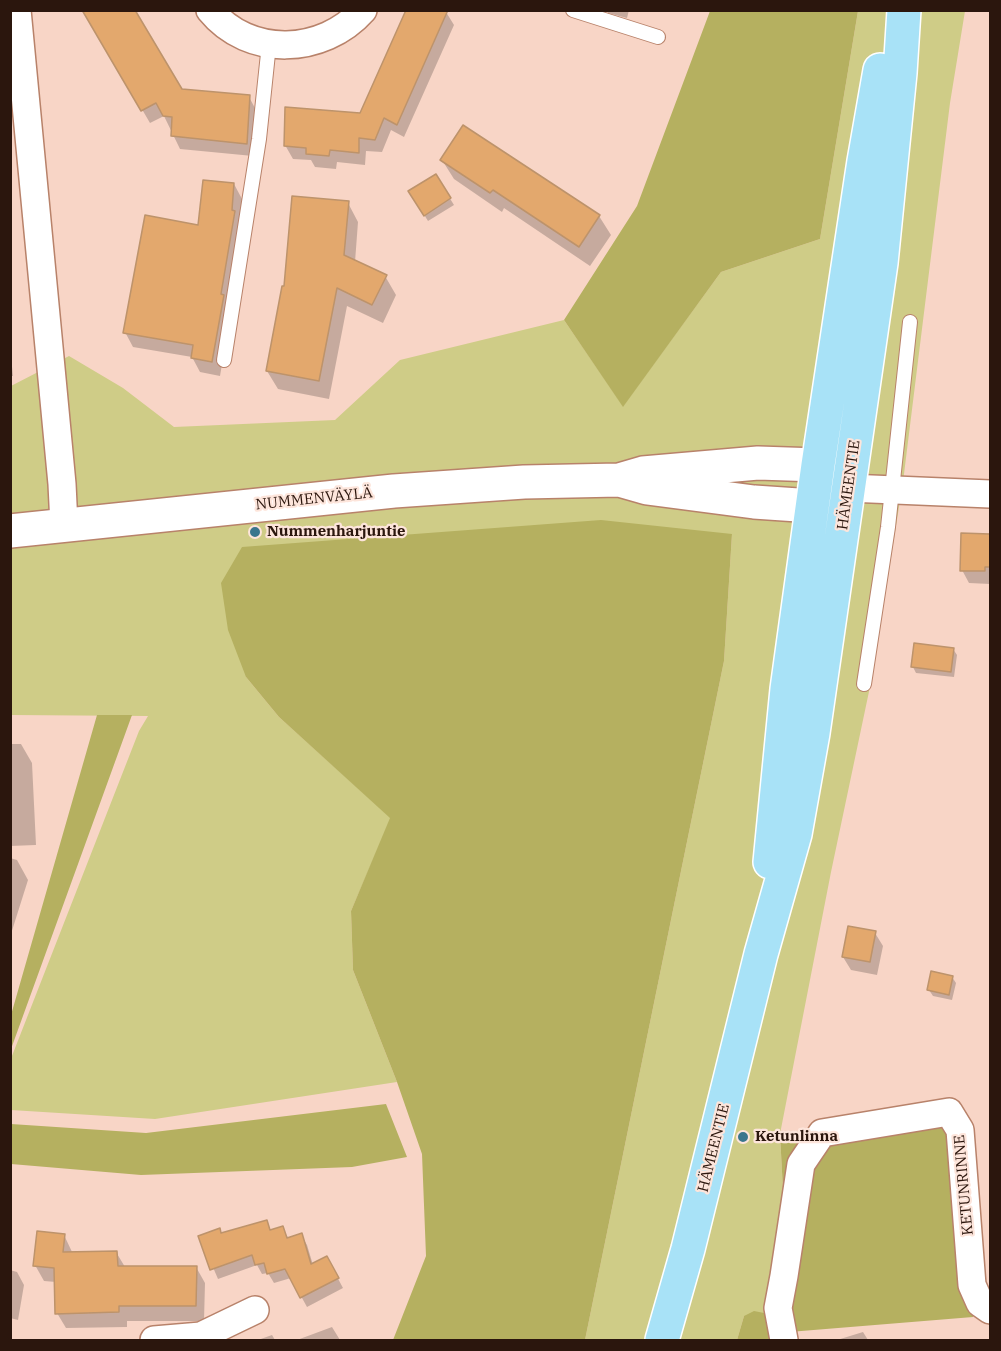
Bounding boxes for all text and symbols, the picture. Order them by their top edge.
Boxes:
street label: HÄMEENTIE [834,439,864,531]
street label: NUMMENVÄYLÄ [255,484,373,514]
place label: Nummenharjuntie [267,523,405,541]
marker: Nummenharjuntie [248,525,262,539]
street label: HÄMEENTIE [694,1102,734,1194]
place label: Ketunlinna [755,1128,838,1146]
marker: Ketunlinna [736,1130,750,1144]
street label: KETUNRINNE [951,1134,977,1236]

